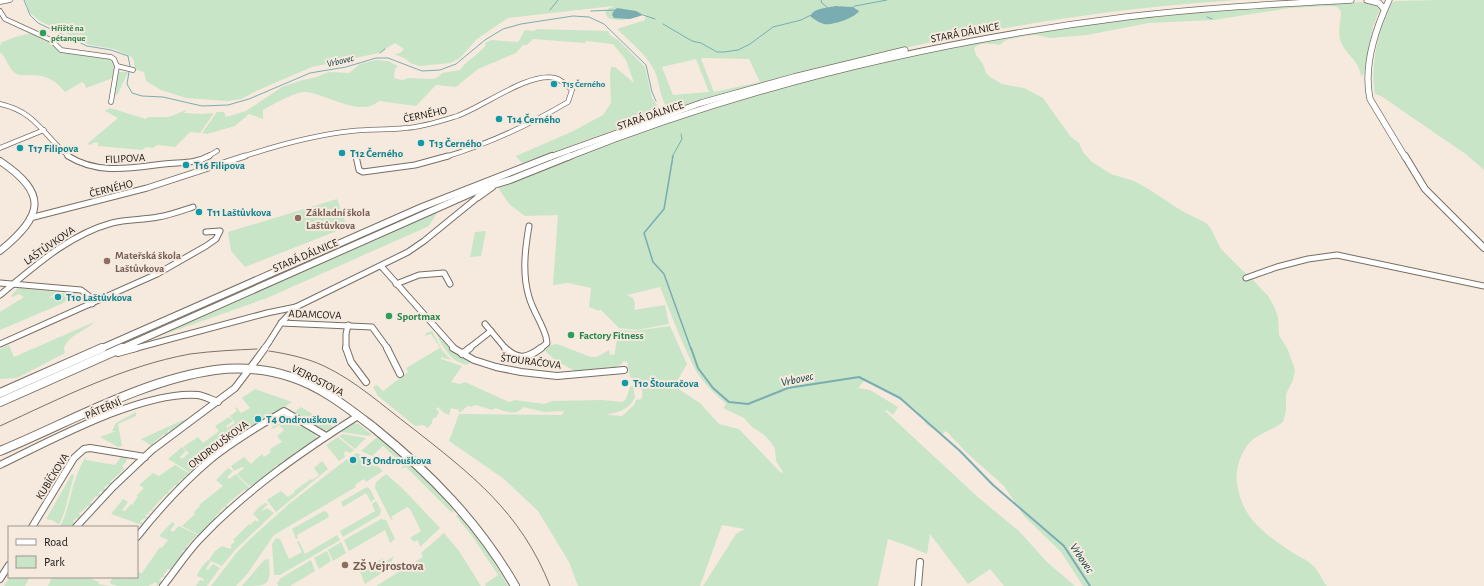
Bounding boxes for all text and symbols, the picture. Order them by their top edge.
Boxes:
street label: STARÁ DÁLNICE [930,19,1001,45]
place label: Hřiště na pétanque [51,24,86,43]
marker: Hřiště na pétanque [38,28,48,38]
water label: Vrbovec [326,53,355,69]
marker: T15 Černého [549,79,559,89]
place label: T15 Černého [562,79,606,89]
street label: STARÁ DÁLNICE [615,98,686,132]
street label: ČERNÉHO [402,104,448,124]
place label: T14 Černého [507,113,561,125]
marker: T14 Černého [494,114,504,124]
place label: T13 Černého [429,137,482,149]
marker: T13 Černého [416,138,426,148]
marker: T17 Filipova [15,143,25,153]
place label: T17 Filipova [28,143,79,154]
place label: T12 Černého [350,147,404,159]
marker: T12 Černého [337,148,347,158]
street label: FILIPOVA [105,152,146,165]
marker: T16 Filipova [181,160,191,170]
place label: T16 Filipova [194,160,246,171]
street label: ČERNÉHO [88,177,134,199]
marker: T11 Laštůvkova [194,207,204,217]
place label: T11 Laštůvkova [207,207,272,218]
place label: Základní škola Laštůvkova [306,207,371,231]
marker: Základní škola Laštůvkova [293,213,303,223]
street label: LAŠTŮVKOVA [21,223,77,267]
street label: STARÁ DÁLNICE [271,236,340,274]
place label: Mateřská škola Laštůvkova [115,250,182,274]
marker: Mateřská škola Laštůvkova [102,256,112,266]
marker: T10 Laštůvkova [53,292,63,302]
place label: T10 Laštůvkova [66,292,133,303]
street label: ADAMCOVA [288,308,342,321]
marker: Sportmax [384,311,394,321]
place label: Sportmax [397,311,440,322]
marker: Factory Fitness [566,330,576,340]
place label: Factory Fitness [579,330,644,341]
street label: ŠTOURAČOVA [500,352,563,371]
street label: VEJROSTOVA [290,363,346,399]
water label: Vrbovec [780,369,815,388]
place label: T10 Štouračova [633,377,699,389]
marker: T10 Štouračova [620,378,630,388]
street label: PÁTEŘNÍ [83,395,123,421]
marker: T4 Ondrouškova [253,414,263,424]
place label: T4 Ondrouškova [266,414,338,425]
street label: ONDROUŠKOVA [186,418,251,470]
street label: KUBÍČKOVA [33,450,71,501]
marker: T3 Ondrouškova [348,455,358,465]
place label: T3 Ondrouškova [361,455,432,466]
legend [8,526,138,578]
text: Road [44,536,68,548]
water label: Vrbovec [1068,541,1097,576]
text: Park [44,556,65,568]
place label: ZŠ Vejrostova [353,559,424,573]
marker: ZŠ Vejrostova [340,560,350,570]

